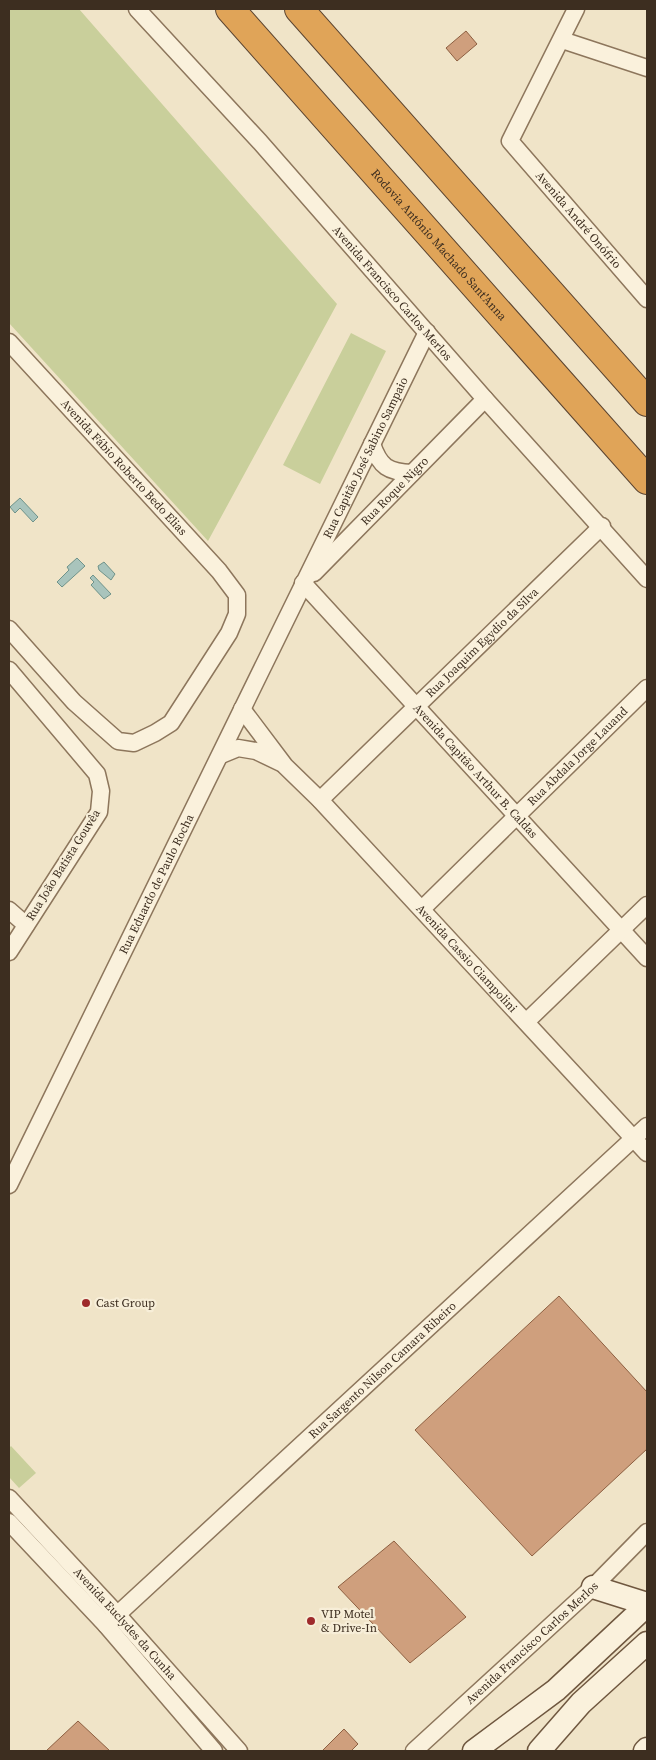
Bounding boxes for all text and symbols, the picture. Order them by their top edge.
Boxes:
street label: Rodovia Antônio Machado Sant'Anna [367,166,511,325]
street label: Avenida André Onófrio [532,168,625,272]
street label: Avenida Francisco Carlos Merlos [329,222,456,364]
street label: Rua Capitão José Sabino Sampaio [319,374,412,541]
street label: Avenida Fábio Roberto Bedo Elias [57,396,190,539]
street label: Rua Roque Nigro [357,453,432,529]
street label: Rua Joaquim Egydio da Silva [422,583,543,701]
street label: Avenida Capitão Arthur B. Caldas [410,700,541,842]
street label: Rua Abdala Jorge Lauand [524,703,631,809]
street label: Rua João Batista Gouvêa [22,806,104,924]
street label: Rua Eduardo de Paulo Rocha [115,811,198,957]
street label: Avenida Cassio Ciampolini [413,901,521,1016]
place label: Cast Group [96,1295,155,1311]
marker: Cast Group [80,1297,92,1309]
street label: Rua Sargento Nilson Camara Ribeiro [305,1298,460,1442]
street label: Avenida Euclydes da Cunha [70,1564,181,1684]
street label: Avenida Francisco Carlos Merlos [462,1578,602,1708]
place label: VIP Motel & Drive-In [321,1606,377,1636]
marker: VIP Motel & Drive-In [305,1615,317,1627]

